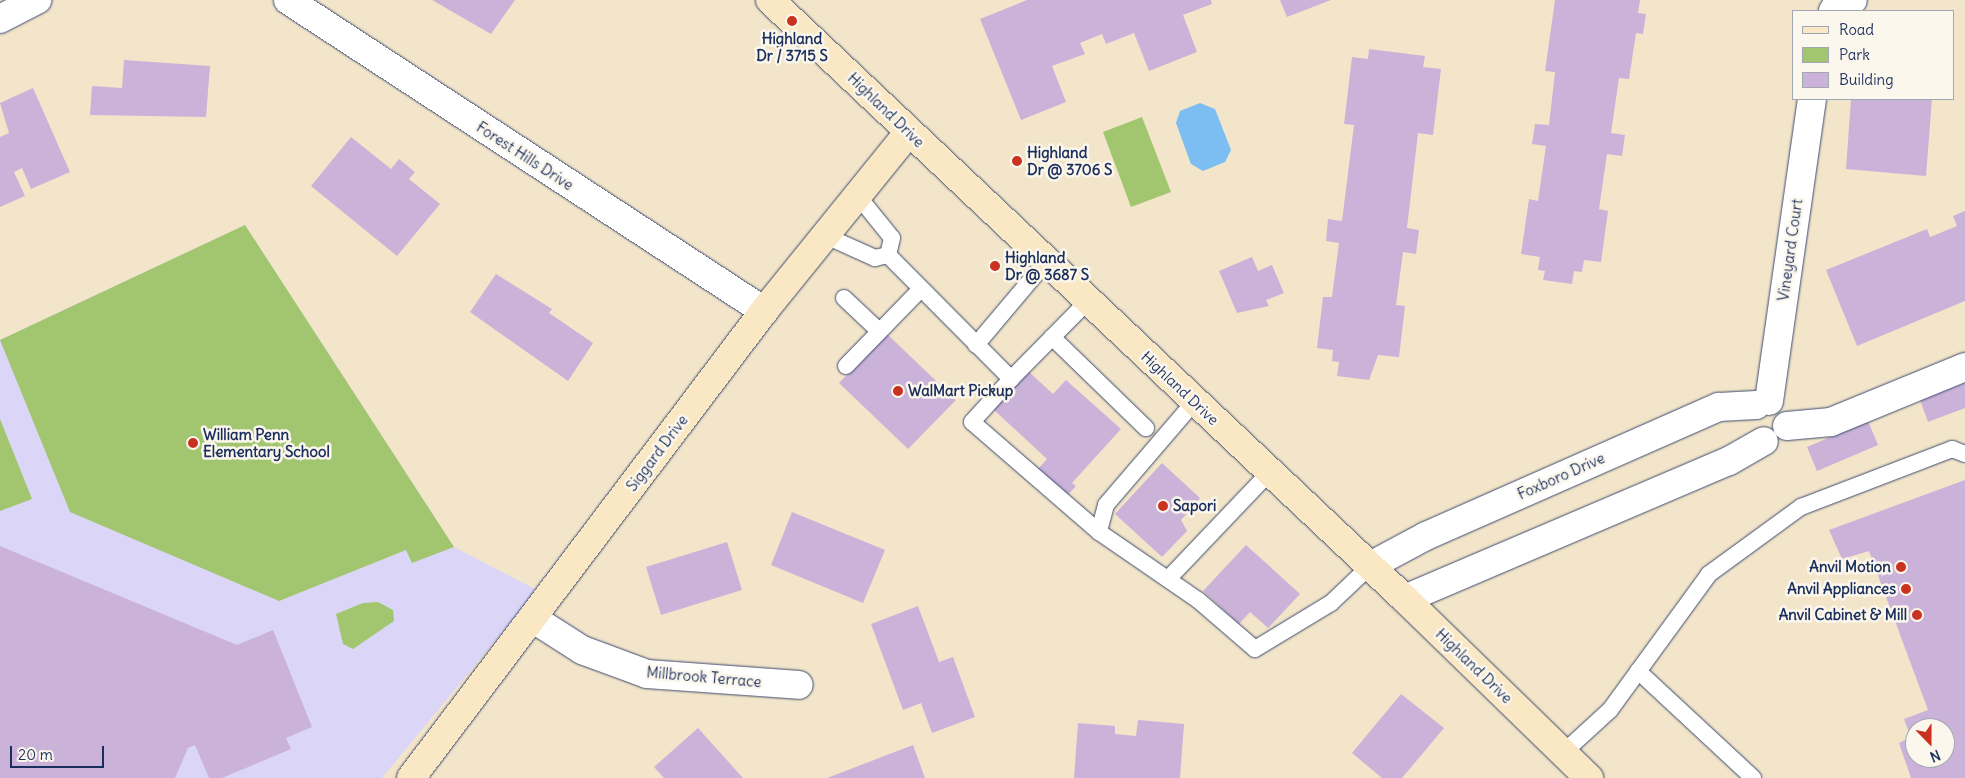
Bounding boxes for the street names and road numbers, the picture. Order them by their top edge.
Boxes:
street label: Highland Drive [844,69,928,151]
street label: Forest Hills Drive [473,118,577,194]
street label: Vineyard Court [1774,198,1806,302]
street label: Highland Drive [1137,347,1223,429]
street label: Siggard Drive [622,411,692,495]
street label: Foxboro Drive [1515,449,1607,503]
street label: Highland Drive [1432,625,1516,707]
street label: Millbrook Terrace [646,663,762,691]

